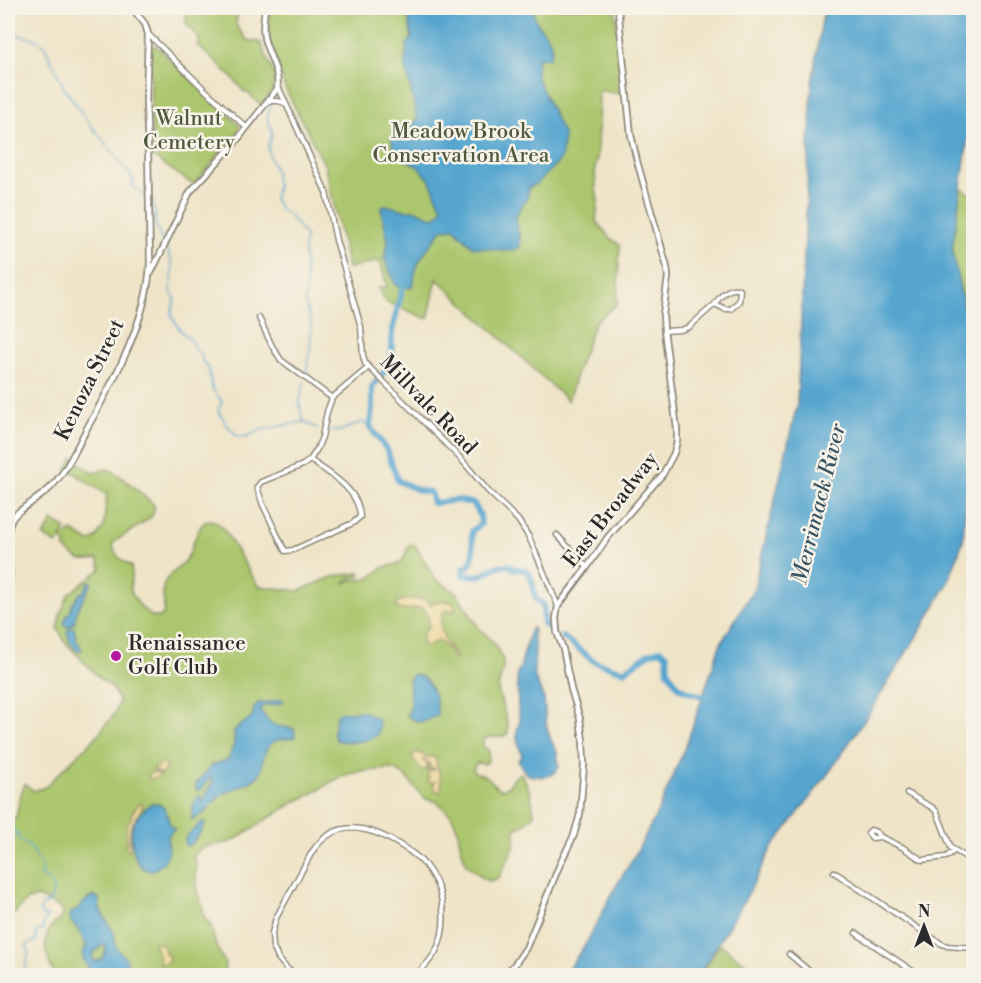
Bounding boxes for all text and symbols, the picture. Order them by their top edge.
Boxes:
park label: Walnut Cemetery [143,106,236,156]
park label: Meadow Brook Conservation Area [372,119,550,169]
street label: Kenoza Street [49,314,131,445]
street label: Millvale Road [374,350,482,460]
water label: Merrimack River [786,420,852,587]
street label: East Broadway [558,446,665,573]
place label: Renaissance Golf Club [128,631,246,681]
marker: Renaissance Golf Club [109,649,123,663]
north arrow [894,896,954,956]
text: N [918,902,931,922]

